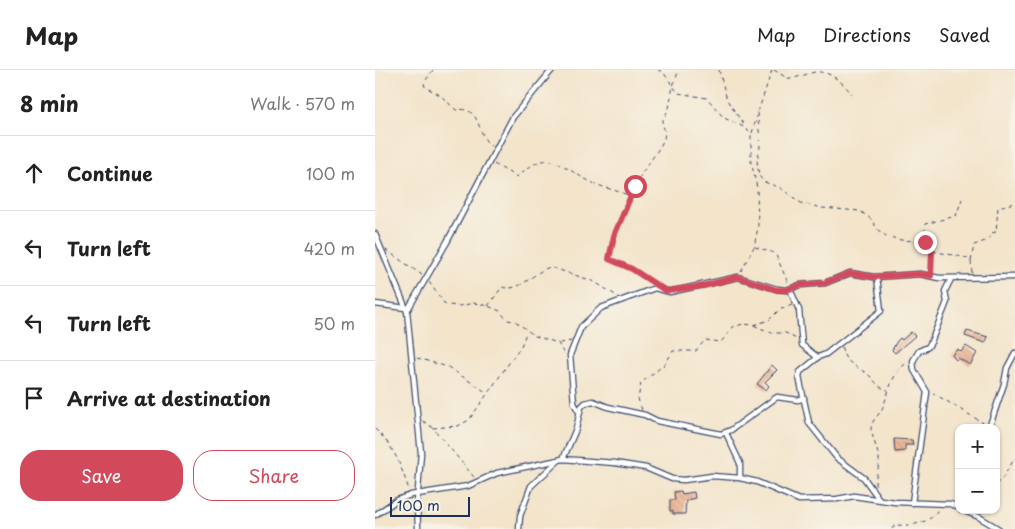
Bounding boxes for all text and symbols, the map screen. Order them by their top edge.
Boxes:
text: Map [25,17,78,53]
text: Map [757,21,795,48]
text: Directions [823,21,911,48]
text: Saved [939,21,990,48]
text: 8 min [20,87,79,119]
text: Walk · 570 m [250,91,355,115]
icon: ahead [20,159,48,187]
text: Continue [67,159,153,187]
text: 100 m [306,161,355,185]
route start [624,175,647,198]
route end [914,231,937,254]
icon: left [20,234,48,262]
text: Turn left [67,234,151,262]
text: 420 m [304,236,355,260]
icon: left [20,309,48,337]
text: Turn left [67,309,151,337]
text: 50 m [314,311,355,335]
icon: arrive [20,384,48,412]
text: Arrive at destination [67,384,271,412]
map controls [955,424,1000,514]
button: + [955,424,1000,469]
button: Save [20,450,183,501]
button: Share [193,450,355,501]
button: − [955,469,1000,514]
scale bar [390,494,470,517]
text: 100 m [397,495,440,516]

